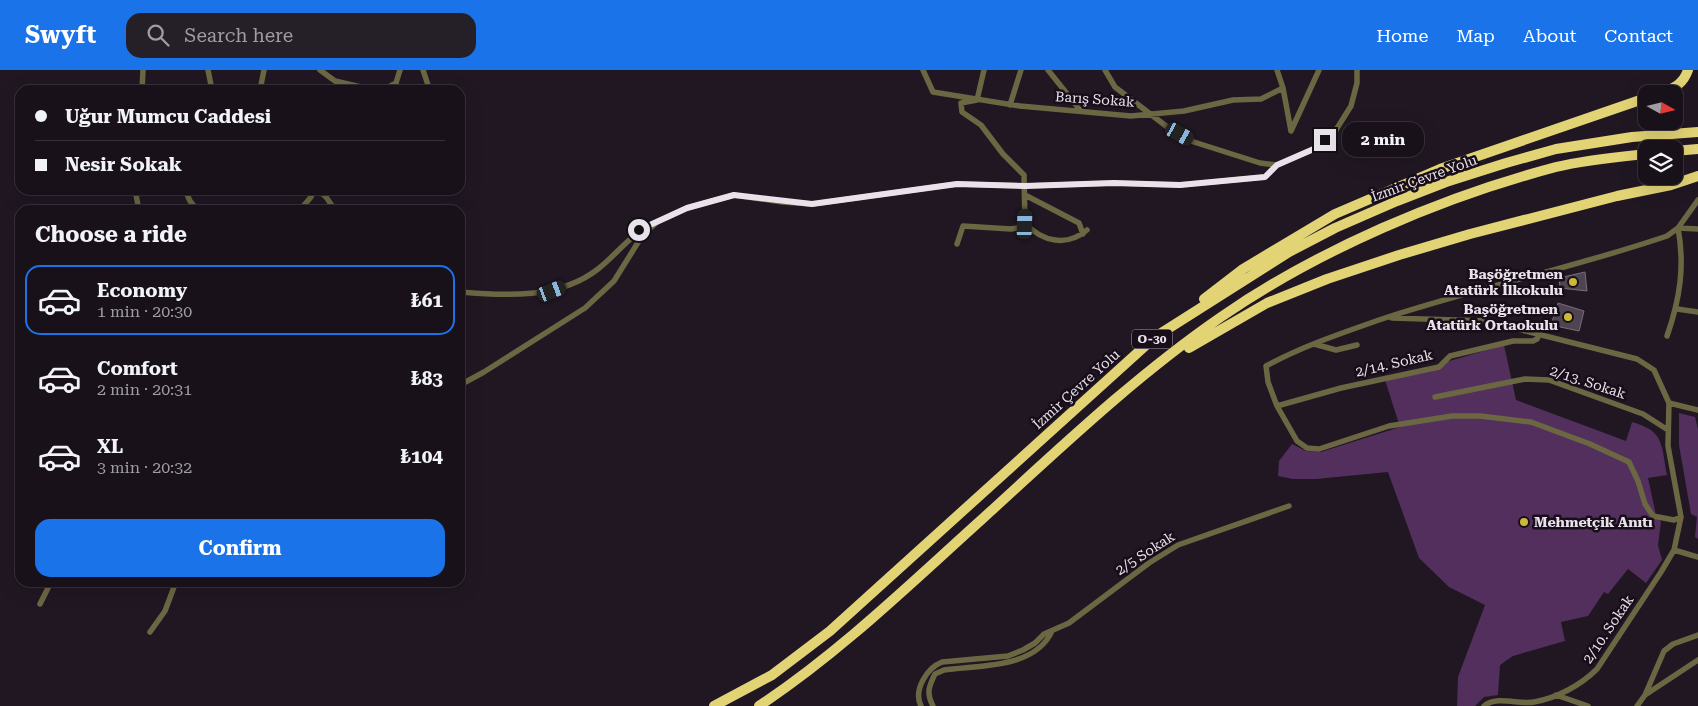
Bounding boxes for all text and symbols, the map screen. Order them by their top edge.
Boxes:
search box [126,13,476,58]
text: Swyft [25,21,96,49]
icon: search [144,21,172,49]
text: Search here [184,24,293,47]
text: Home [1376,25,1428,46]
text: Map [1456,25,1495,46]
text: About [1523,25,1576,46]
text: Contact [1604,25,1673,46]
north arrow [1638,85,1682,130]
map controls [1638,85,1683,185]
street label: Barış Sokak [1055,88,1135,110]
text: Uğur Mumcu Caddesi [65,105,271,128]
car [1163,120,1196,148]
callout: 2 min [1342,122,1425,158]
route end [1314,129,1336,151]
text: 2 min [1361,130,1405,149]
button: layers [1638,140,1683,185]
street label: İzmir Çevre Yolu [1369,151,1479,205]
text: Nesir Sokak [65,153,182,176]
car [1016,209,1033,239]
route start [628,219,650,241]
text: Choose a ride [35,222,187,247]
place label: Başöğretmen Atatürk İlkokulu [1444,266,1564,298]
marker: Başöğretmen Atatürk İlkokulu [1567,276,1579,288]
icon: car [37,278,82,323]
text: Economy [97,279,187,302]
car [535,279,568,303]
text: ₺61 [411,289,443,312]
place label: Başöğretmen Atatürk Ortaokulu [1427,301,1559,333]
text: 1 min · 20:30 [97,302,192,321]
marker: Başöğretmen Atatürk Ortaokulu [1562,311,1574,323]
road number: O-30 [1132,330,1172,348]
street label: İzmir Çevre Yolu [1029,346,1123,432]
street label: 2/14. Sokak [1354,346,1434,380]
icon: car [37,356,82,401]
text: Comfort [97,357,178,380]
street label: 2/13. Sokak [1548,362,1628,402]
text: ₺83 [411,367,443,390]
text: 2 min · 20:31 [97,380,192,399]
icon: car [37,434,82,479]
text: XL [97,435,123,458]
text: ₺104 [400,445,443,468]
text: 3 min · 20:32 [97,458,192,477]
place label: Mehmetçik Anıtı [1534,514,1653,530]
marker: Mehmetçik Anıtı [1518,516,1530,528]
button: Confirm [35,519,445,577]
street label: 2/5 Sokak [1112,528,1178,578]
street label: 2/10. Sokak [1579,592,1637,666]

